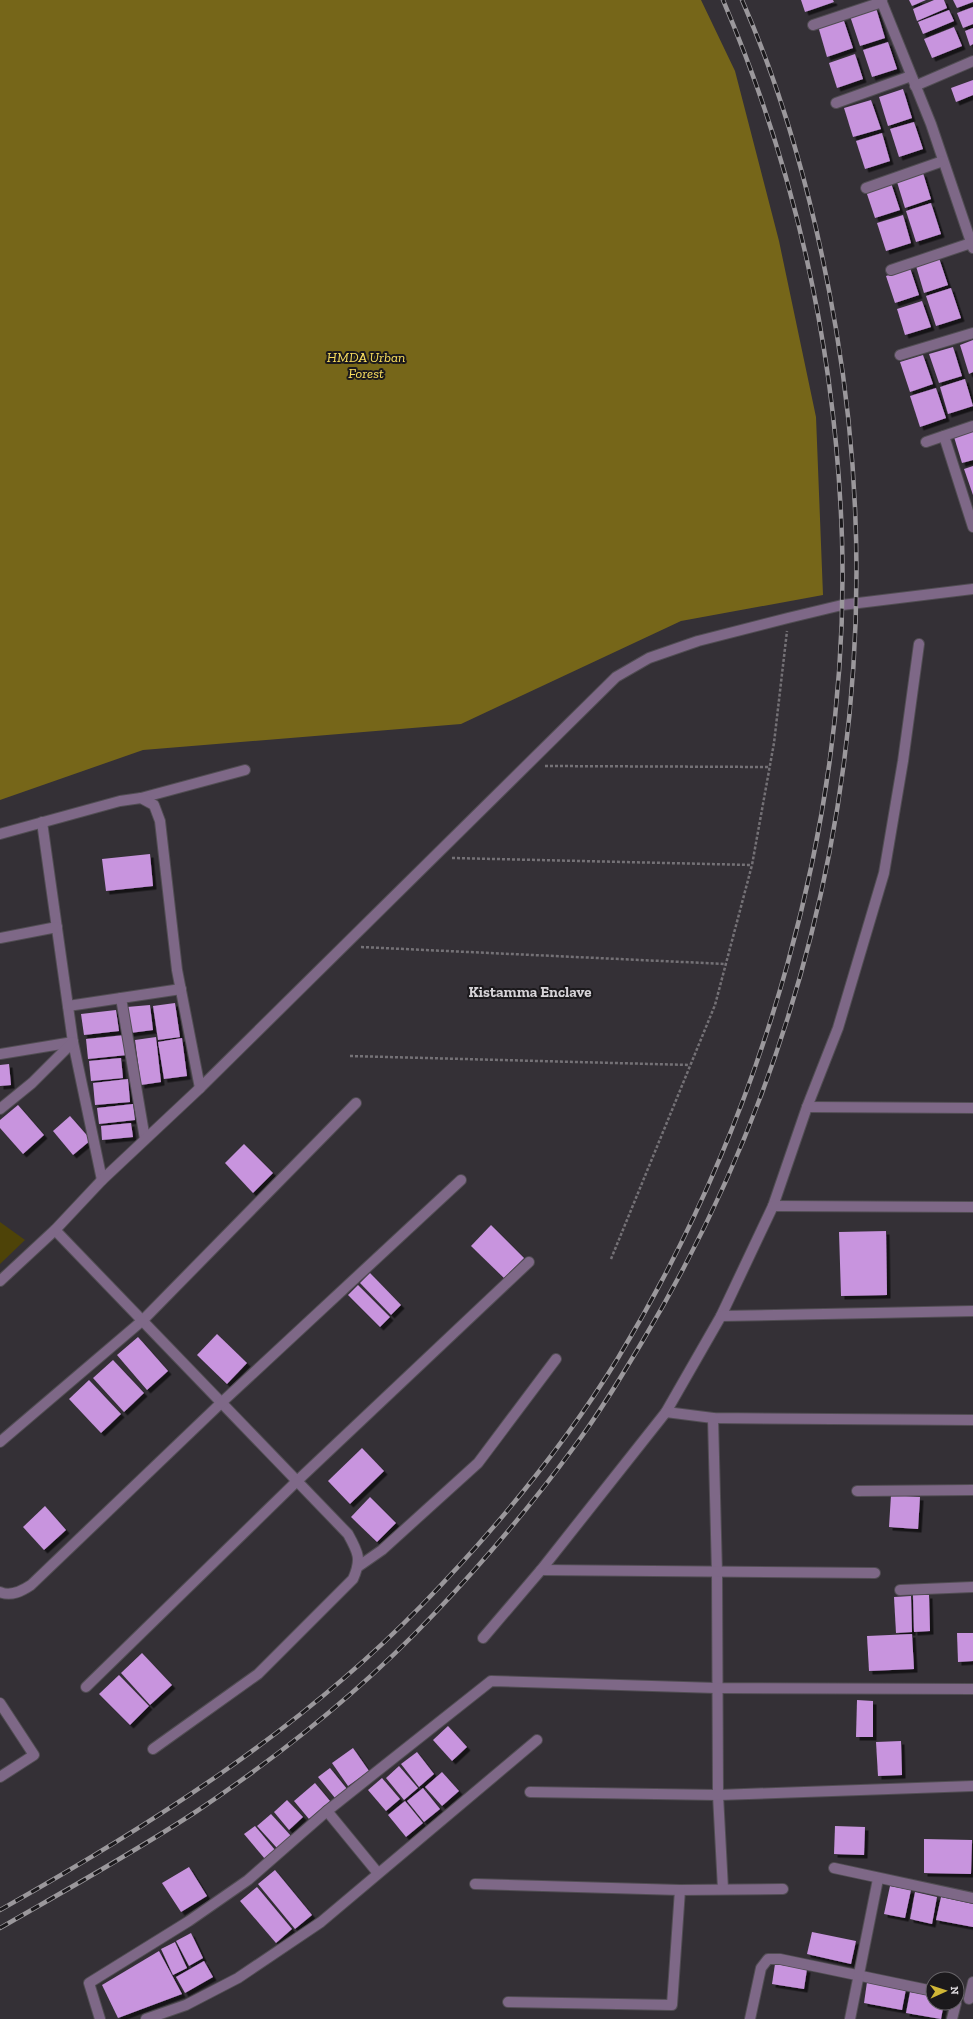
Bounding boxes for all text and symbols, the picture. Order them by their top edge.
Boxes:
park label: HMDA Urban Forest [327,349,405,382]
district label: Kistamma Enclave [468,983,592,1001]
north arrow [925,1971,965,2011]
text: N [948,1986,961,1996]

